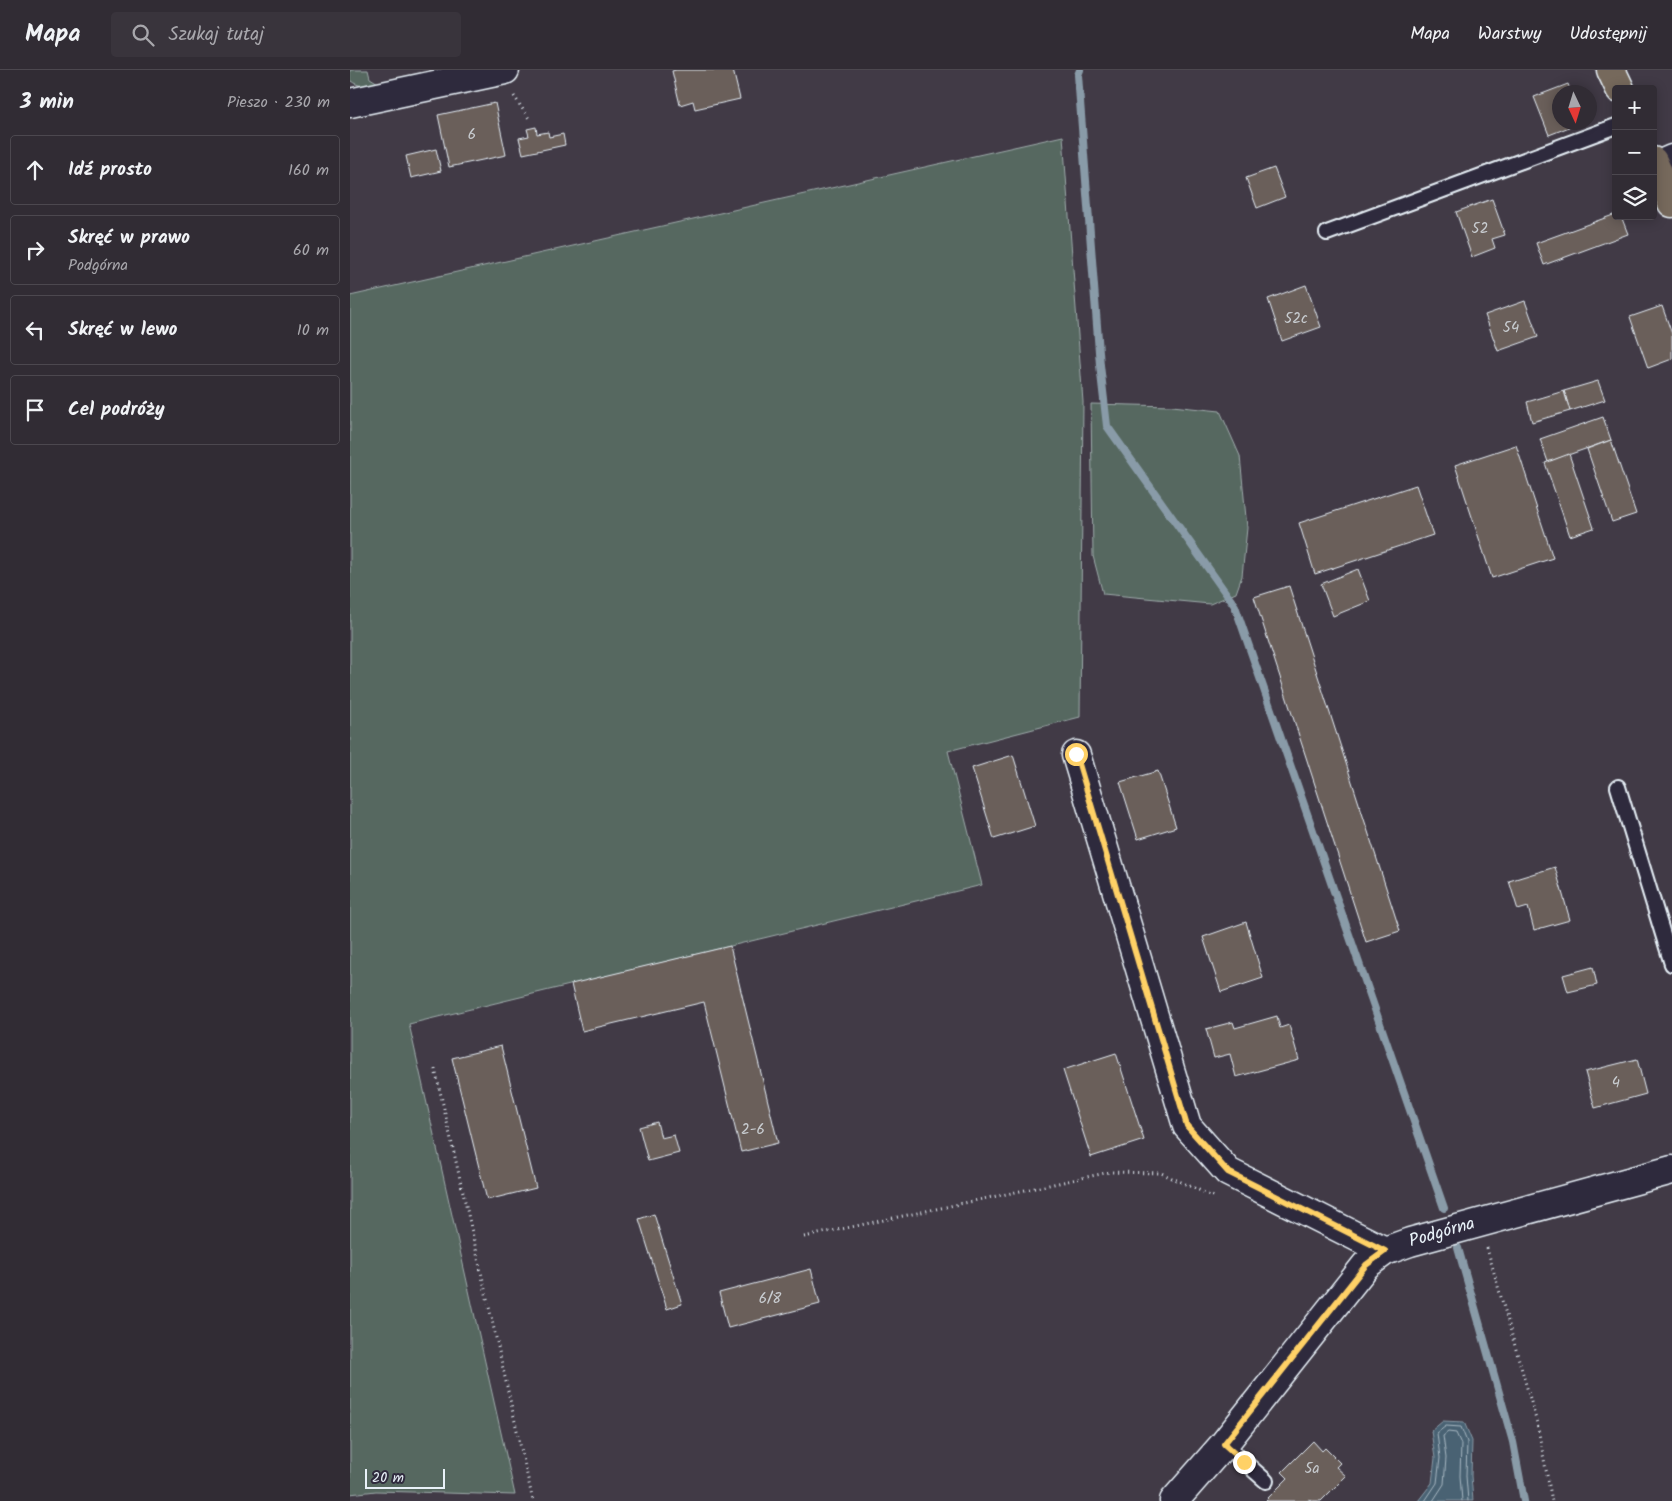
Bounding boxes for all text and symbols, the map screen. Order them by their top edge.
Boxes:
search box [111,12,461,57]
text: Mapa [25,15,81,54]
text: Szukaj tutaj [169,20,264,50]
text: Mapa [1410,20,1450,49]
text: Warstwy [1478,20,1542,49]
text: Udostępnij [1570,20,1647,49]
icon: search [129,21,157,49]
north arrow [1552,85,1597,130]
map controls [1612,85,1657,220]
button: + [1612,85,1657,130]
text: 3 min [20,86,74,119]
text: Pieszo · 230 m [227,90,330,115]
house number: 6 [468,123,476,147]
button: − [1612,130,1657,175]
text: Idź prosto [68,155,152,185]
icon: ahead [21,156,49,184]
text: 160 m [288,158,329,183]
button: layers [1612,175,1657,220]
house number: 52 [1472,217,1488,241]
text: Skręć w prawo [68,223,190,253]
icon: right [21,236,49,264]
text: 60 m [293,238,329,263]
text: Podgórna [68,253,128,278]
house number: 52c [1284,307,1308,331]
text: Skręć w lewo [68,315,177,345]
icon: left [21,316,49,344]
house number: 54 [1503,316,1519,340]
text: 10 m [297,318,329,343]
text: Cel podróży [68,395,165,425]
icon: arrive [21,396,49,424]
route start [1065,743,1088,766]
house number: 4 [1612,1071,1620,1095]
house number: 2-6 [741,1118,765,1142]
street label: Podgórna [1406,1210,1478,1256]
house number: 6/8 [759,1287,782,1311]
route end [1233,1451,1256,1474]
house number: 5a [1304,1457,1320,1481]
scale bar [365,1466,445,1489]
text: 20 m [372,1467,404,1489]

